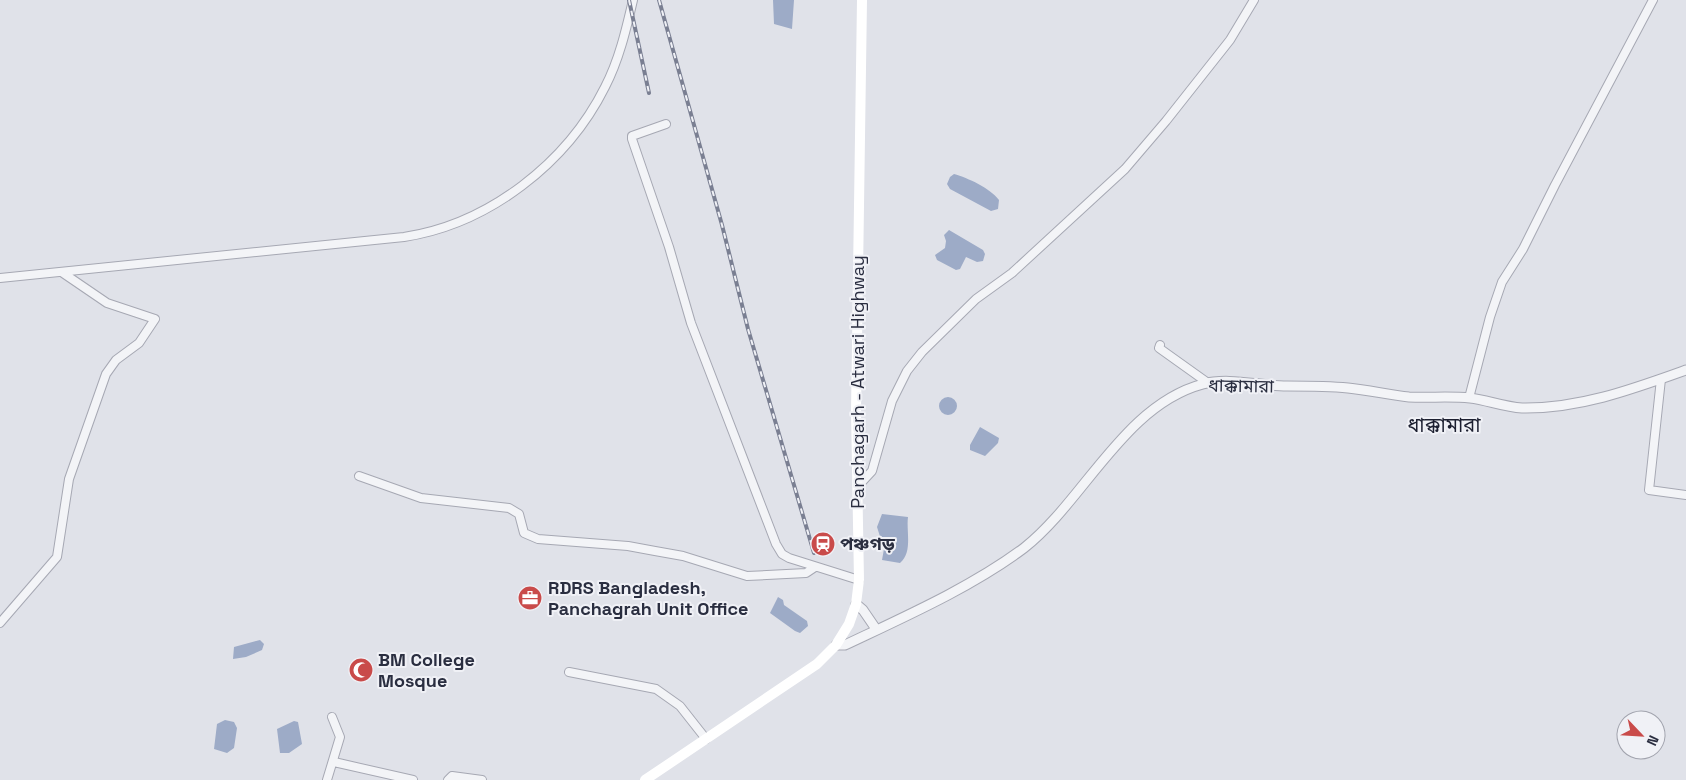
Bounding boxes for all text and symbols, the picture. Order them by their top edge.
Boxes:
street label: Panchagarh - Atwari Highway [846,255,869,509]
street label: ধাক্কামারা [1208,373,1274,398]
district label: ধাক্কামারা [1407,412,1481,438]
station icon: পঞ্চগড় [810,531,836,557]
place label: পঞ্চগড় [840,532,896,555]
place label: RDRS Bangladesh, Panchagrah Unit Office [548,576,748,620]
office icon: RDRS Bangladesh, Panchagrah Unit Office [517,585,543,611]
place label: BM College Mosque [378,648,475,692]
mosque icon: BM College Mosque [348,657,374,683]
north arrow [1616,710,1666,760]
text: N [1643,732,1663,749]

